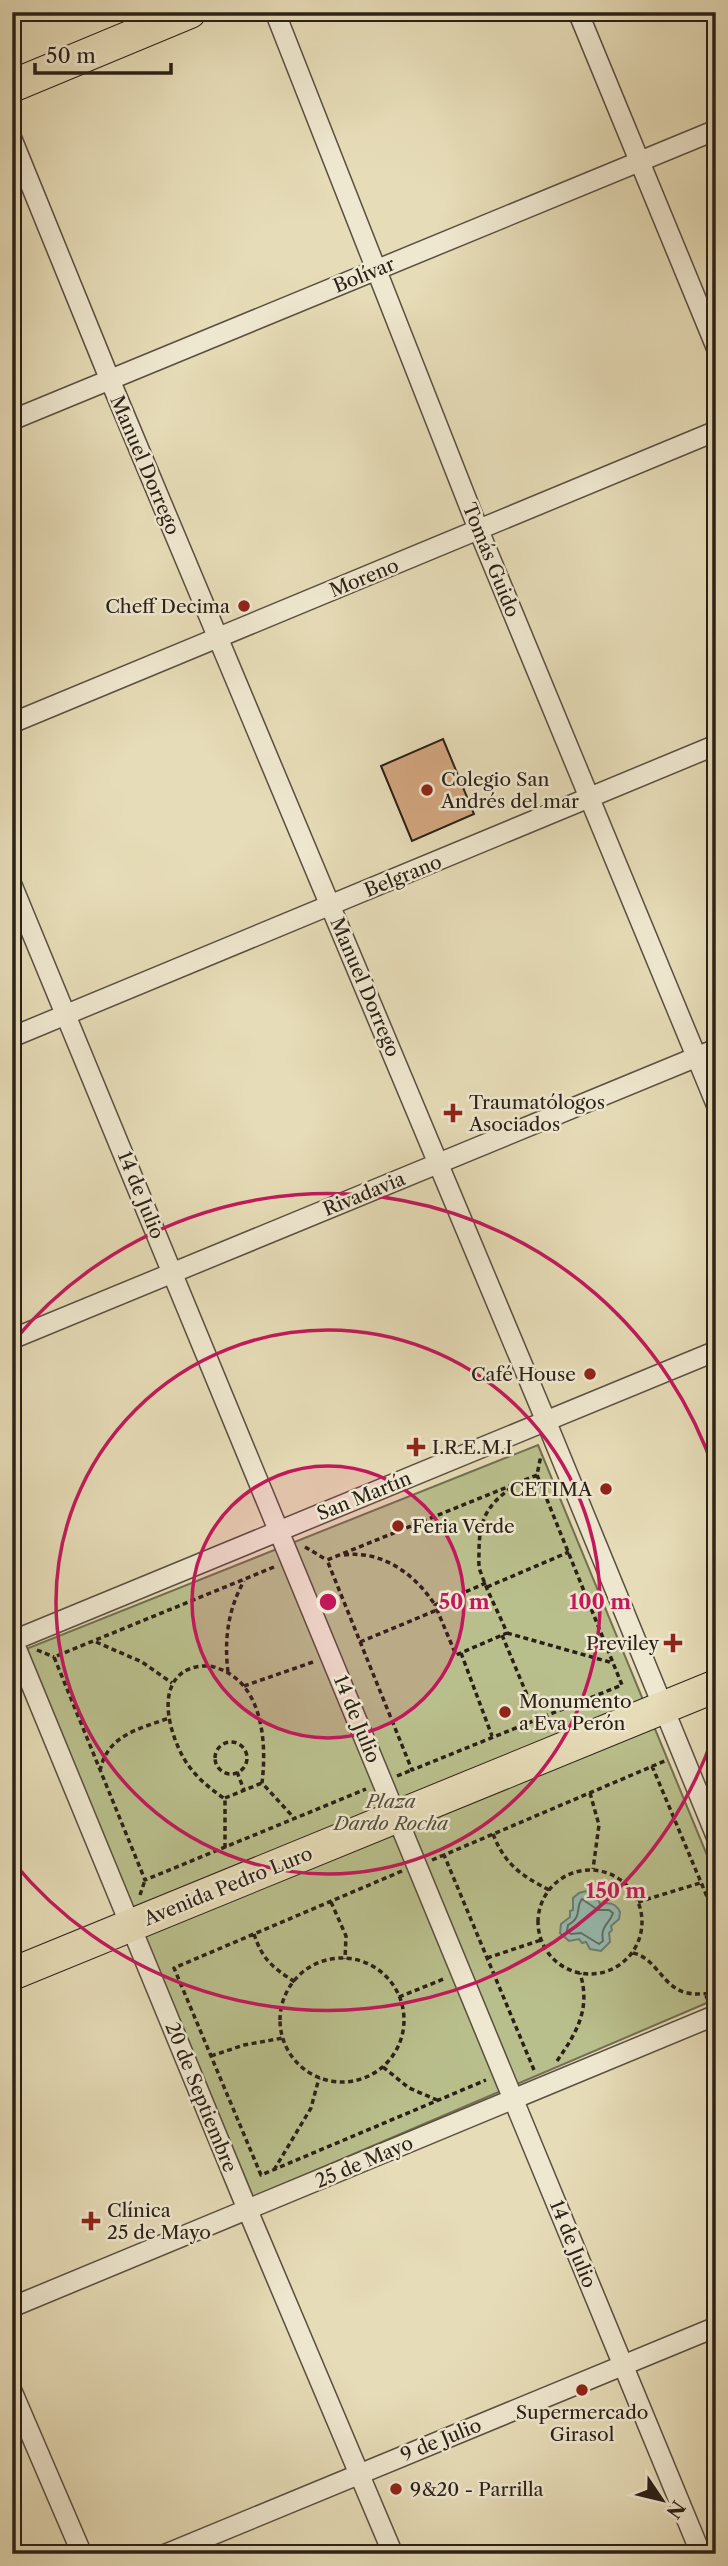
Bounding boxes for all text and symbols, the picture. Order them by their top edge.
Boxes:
scale bar [35,32,172,76]
text: 50 m [46,43,96,68]
street label: Bolívar [330,252,398,298]
street label: Manuel Dorrego [105,392,185,538]
street label: Tomás Guido [458,500,524,620]
street label: Moreno [326,554,402,602]
place label: Cheff Decima [105,595,230,618]
marker: Cheff Decima [236,598,252,614]
place label: Colegio San Andrés del mar [440,768,579,813]
marker: Colegio San Andrés del mar [419,782,435,798]
street label: Belgrano [361,850,445,902]
street label: Manuel Dorrego [325,914,405,1060]
place label: Traumatólogos Asociados [468,1091,605,1136]
marker: Traumatólogos Asociados [443,1103,463,1123]
street label: 14 de Julio [113,1148,169,1242]
street label: Rivadavia [320,1167,408,1221]
place label: Café House [471,1363,576,1386]
marker: Café House [582,1366,598,1382]
place label: I.R.E.M.I [432,1436,512,1459]
marker: I.R.E.M.I [406,1437,426,1457]
street label: San Martín [313,1467,415,1525]
place label: CETIMA [510,1478,593,1501]
marker: CETIMA [598,1481,614,1497]
place label: Feria Verde [412,1515,515,1538]
marker: Feria Verde [390,1518,406,1534]
text: 50 m [438,1589,490,1614]
text: 100 m [569,1589,631,1614]
centre of rings [316,1590,340,1614]
place label: Previley [586,1632,659,1655]
marker: Previley [665,1635,681,1651]
street label: 14 de Julio [329,1672,385,1766]
place label: Monumento a Eva Perón [519,1690,632,1735]
marker: Monumento a Eva Perón [497,1704,513,1720]
park label: Plaza Dardo Rocha [332,1790,449,1835]
street label: Avenida Pedro Luro [139,1842,316,1931]
text: 150 m [586,1878,646,1903]
street label: 20 de Septiembre [160,2019,242,2175]
street label: 25 de Mayo [312,2131,416,2193]
street label: 14 de Julio [545,2197,601,2291]
place label: Clínica 25 de Mayo [107,2199,211,2244]
marker: Clínica 25 de Mayo [81,2211,101,2231]
marker: Supermercado Girasol [574,2382,590,2398]
place label: Supermercado Girasol [516,2401,648,2446]
street label: 9 de Julio [397,2413,485,2467]
north arrow [626,2464,696,2534]
place label: 9&20 - Parrilla [410,2478,544,2501]
marker: 9&20 - Parrilla [388,2481,404,2497]
text: N [661,2496,690,2523]

